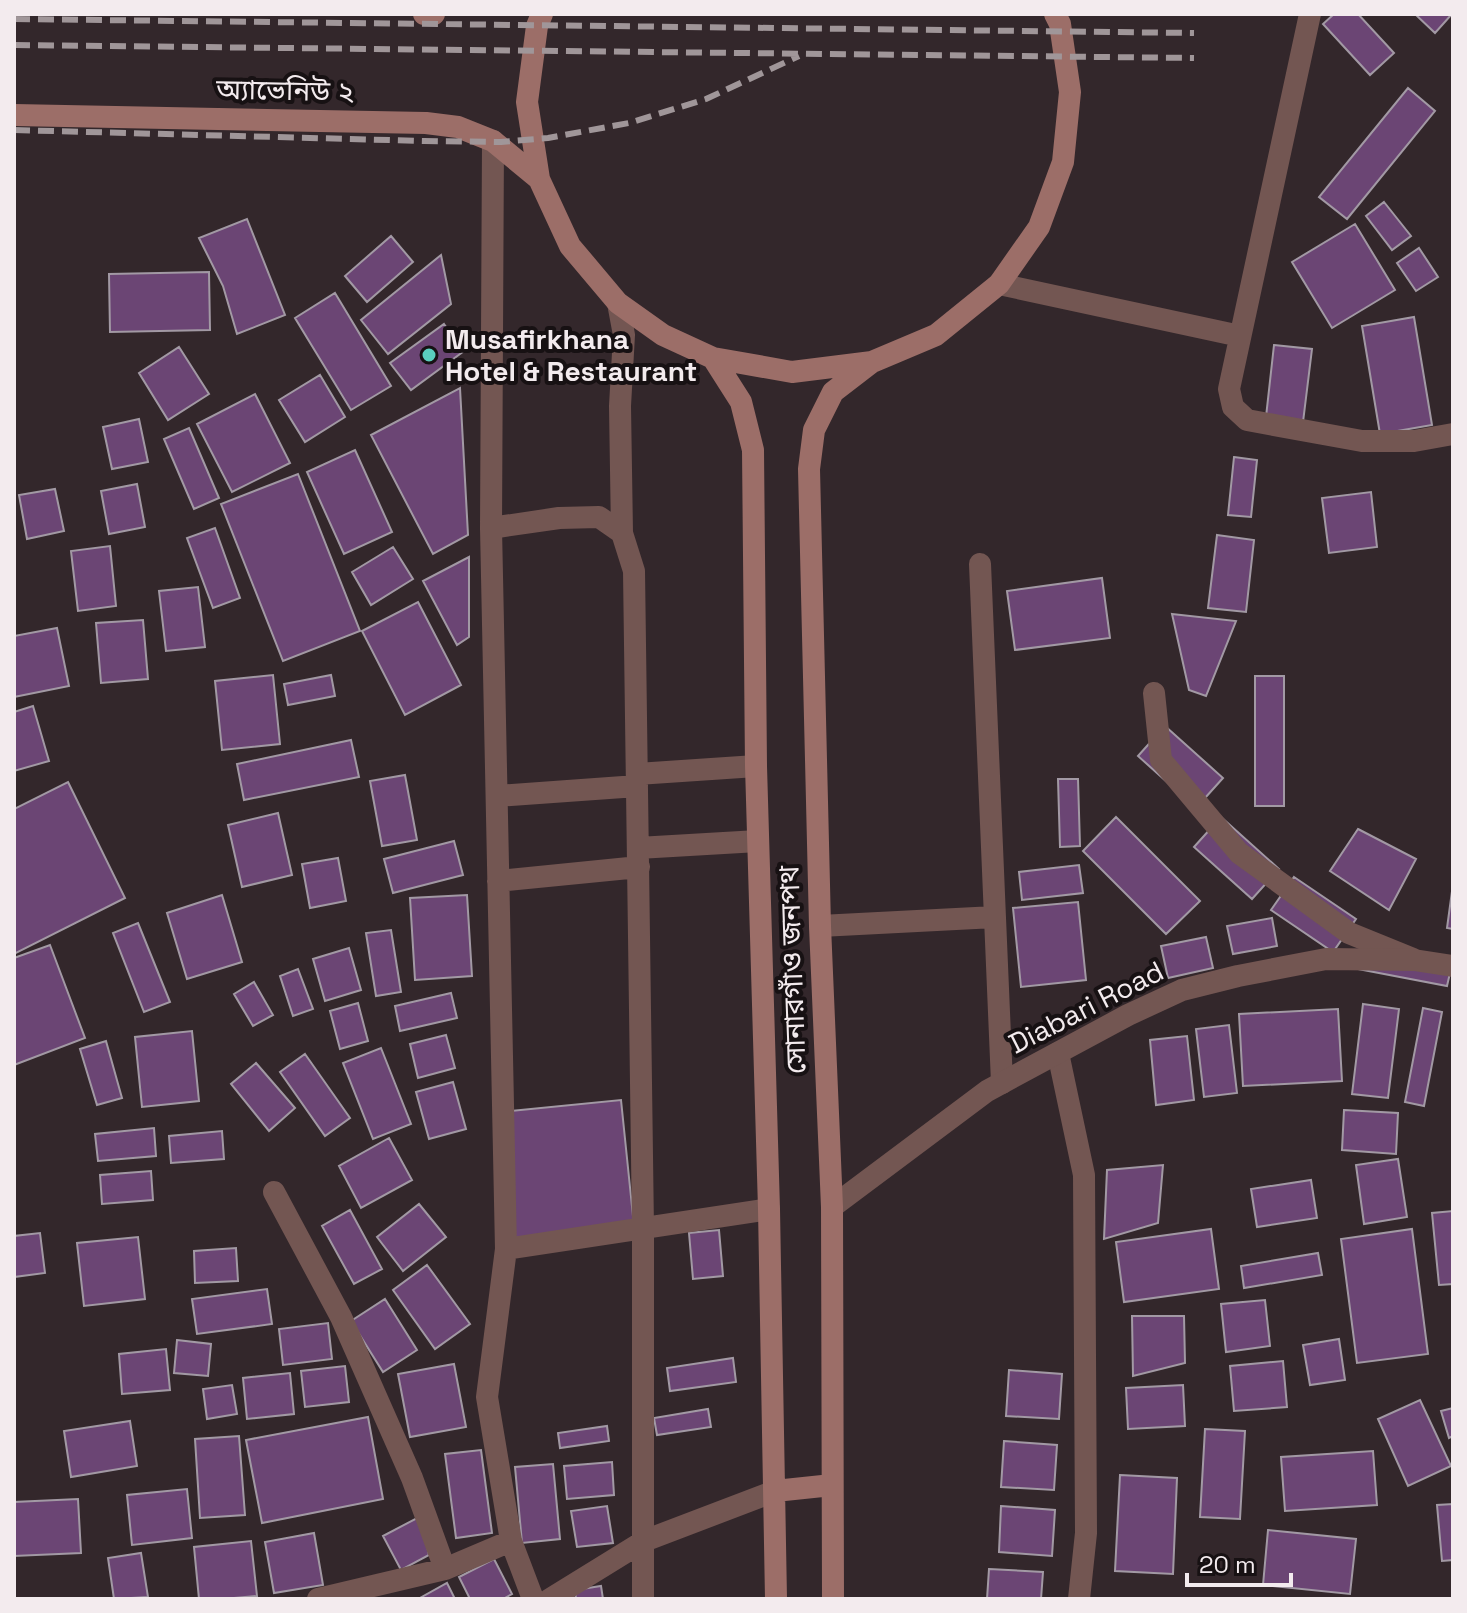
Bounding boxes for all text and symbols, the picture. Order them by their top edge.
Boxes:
street label: অ্যাভেনিউ ২ [215,71,355,109]
place label: Musafirkhana Hotel & Restaurant [445,321,697,389]
marker: Musafirkhana Hotel & Restaurant [420,346,438,364]
street label: সোনারগাঁও জনপথ [770,864,814,1075]
street label: Diabari Road [1003,953,1169,1061]
scale bar [1187,1537,1291,1587]
text: 20 m [1199,1549,1256,1580]

